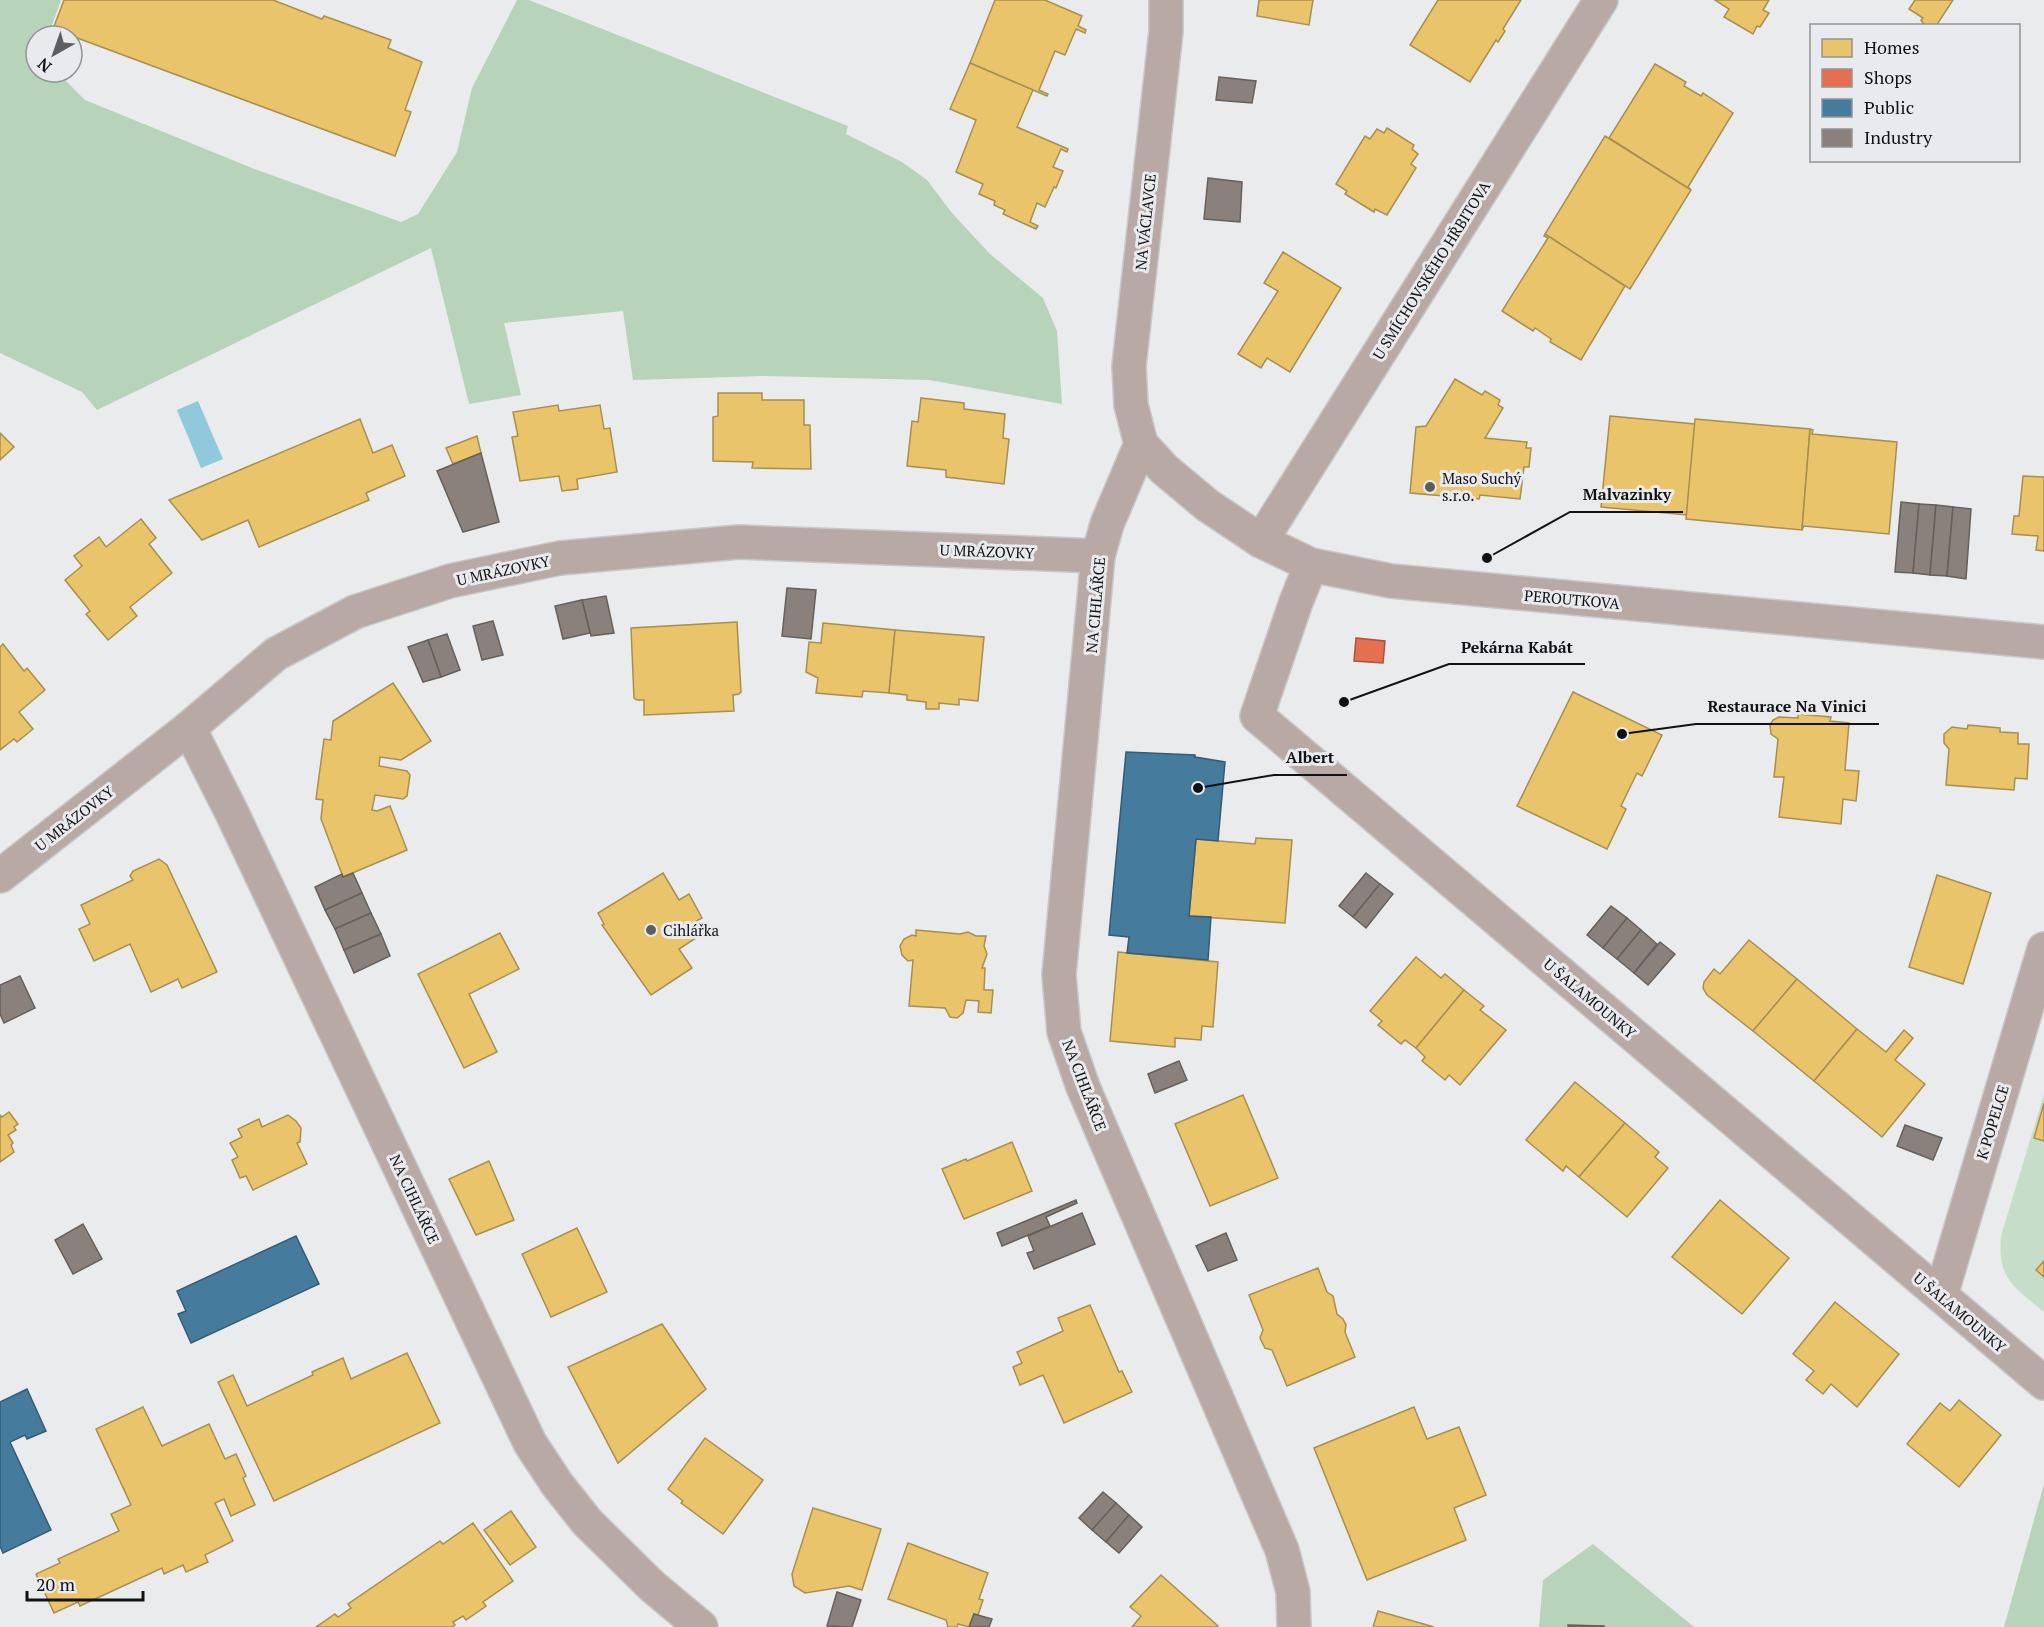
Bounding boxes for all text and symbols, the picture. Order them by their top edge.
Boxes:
north arrow [24,24,84,84]
legend [1810,24,2020,162]
text: Homes [1864,35,1919,59]
text: N [33,53,56,78]
text: Shops [1864,65,1912,89]
text: Public [1864,95,1914,119]
text: Industry [1864,125,1933,149]
street label: NA VÁCLAVCE [1130,173,1160,271]
street label: U SMÍCHOVSKÉHO HŘBITOVA [1368,176,1495,363]
place label: Maso Suchý s.r.o. [1442,468,1521,505]
callout: Malvazinky [1570,478,1683,512]
marker: Maso Suchý s.r.o. [1423,480,1437,494]
text: Malvazinky [1583,483,1672,505]
street label: U MRÁZOVKY [939,539,1035,563]
street label: U MRÁZOVKY [455,550,552,590]
street label: NA CIHLÁŘCE [1081,556,1109,654]
street label: PEROUTKOVA [1523,585,1621,613]
callout: Pekárna Kabát [1449,630,1585,664]
text: Pekárna Kabát [1461,636,1574,658]
callout: Restaurace Na Vinici [1696,690,1879,724]
text: Restaurace Na Vinici [1708,695,1866,717]
callout: Albert [1274,741,1347,775]
text: Albert [1286,746,1335,768]
street label: U MRÁZOVKY [31,781,118,855]
place label: Cihlářka [663,920,720,940]
marker: Cihlářka [644,923,658,937]
street label: U ŠALAMOUNKY [1540,953,1641,1043]
street label: NA CIHLÁŘCE [1058,1036,1112,1134]
street label: K POPELCE [1971,1082,2013,1162]
street label: NA CIHLÁŘCE [386,1151,444,1247]
street label: U ŠALAMOUNKY [1910,1267,2011,1357]
scale bar [27,1564,142,1602]
text: 20 m [36,1572,76,1596]

